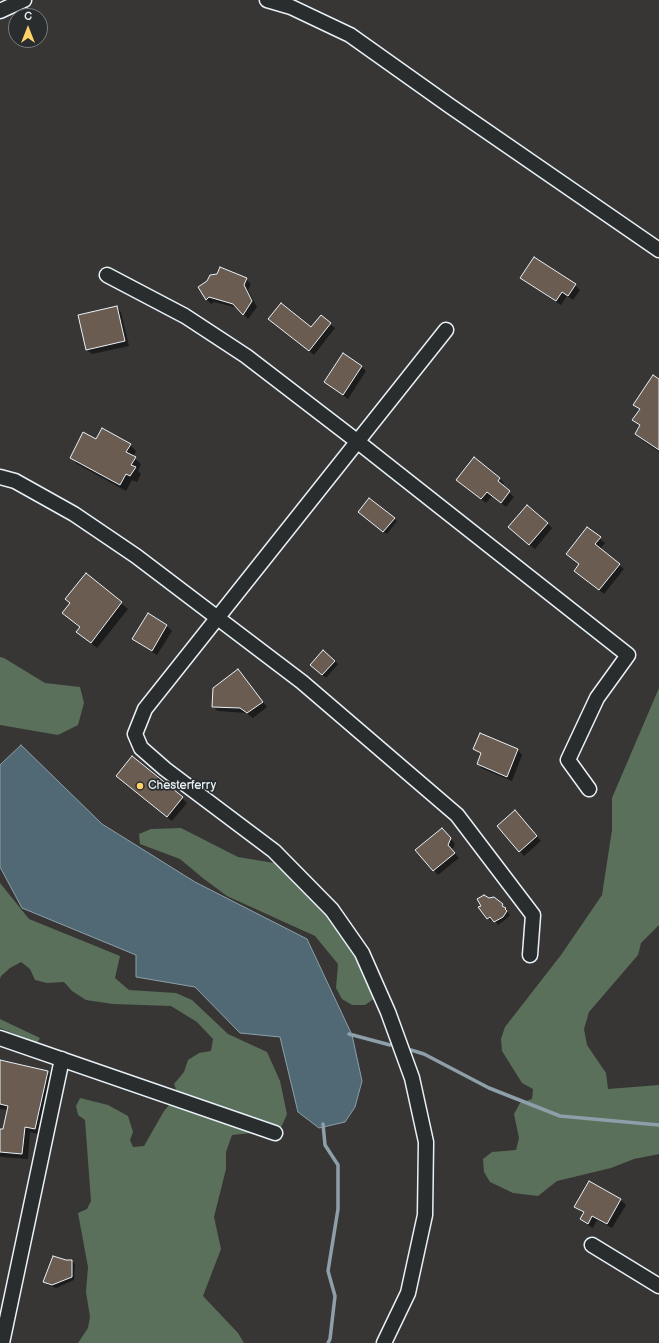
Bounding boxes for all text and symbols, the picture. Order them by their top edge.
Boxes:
north arrow [8,8,48,48]
text: С [24,10,32,23]
place label: Chesterferry [148,779,216,793]
marker: Chesterferry [135,781,145,791]

